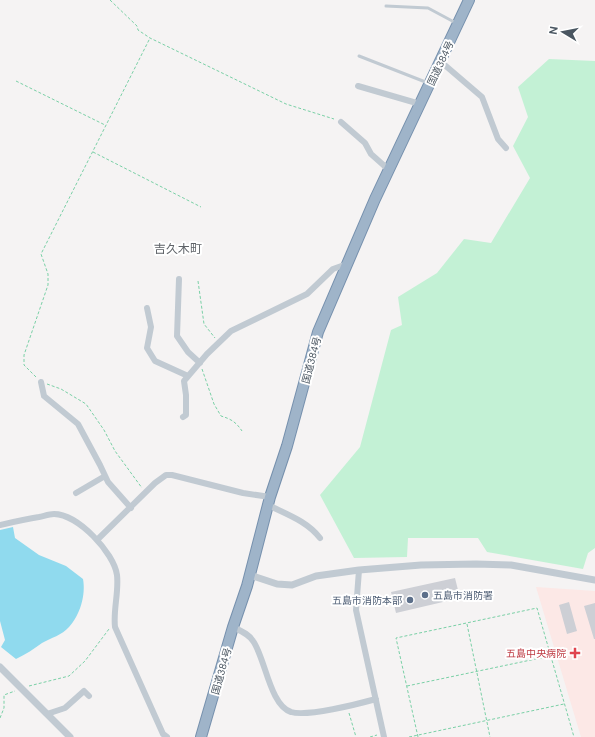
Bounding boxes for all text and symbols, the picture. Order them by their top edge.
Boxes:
north arrow [543,12,583,52]
text: N [546,25,561,35]
street label: 国道384号 [424,39,457,88]
district label: 吉久木町 [154,241,202,257]
street label: 国道384号 [299,335,324,385]
place label: 五島市消防署 [433,589,493,602]
marker: 五島市消防署 [420,590,430,600]
place label: 五島市消防本部 [332,594,402,607]
marker: 五島市消防本部 [405,595,415,605]
street label: 国道384号 [209,646,234,696]
place label: 五島中央病院 [506,647,566,660]
marker: 五島中央病院 [569,647,581,659]

